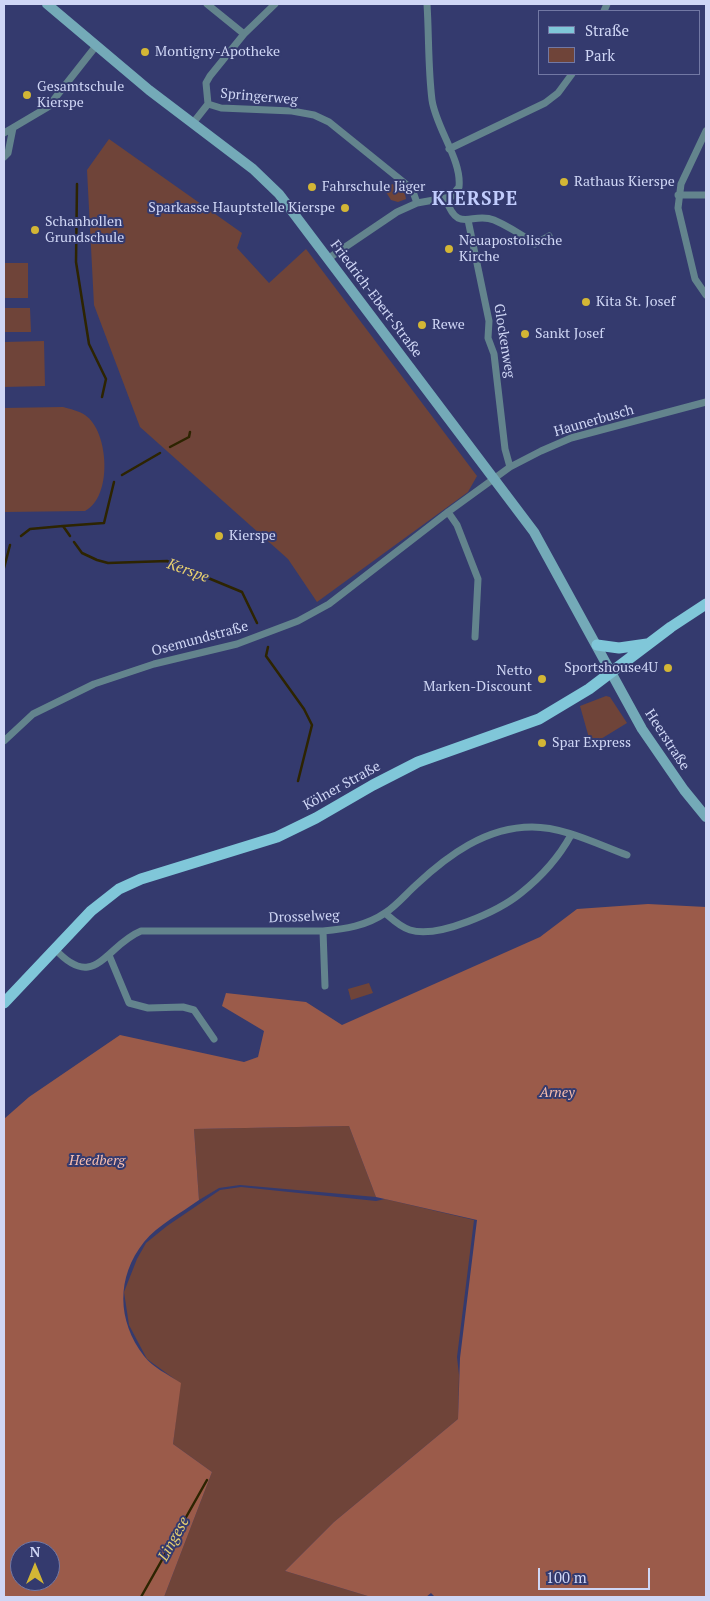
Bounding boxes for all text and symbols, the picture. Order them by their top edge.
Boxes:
legend [538,10,700,75]
text: Straße [585,20,629,40]
place label: Montigny-Apotheke [155,44,280,60]
text: Park [585,45,615,65]
marker: Montigny-Apotheke [139,46,151,58]
place label: Gesamtschule Kierspe [37,79,124,111]
street label: Springerweg [220,85,298,109]
marker: Gesamtschule Kierspe [21,89,33,101]
place label: Rathaus Kierspe [574,174,675,190]
marker: Rathaus Kierspe [558,176,570,188]
place label: Fahrschule Jäger [322,179,425,195]
marker: Fahrschule Jäger [306,181,318,193]
district label: KIERSPE [431,189,519,211]
place label: Sparkasse Hauptstelle Kierspe [148,200,335,216]
marker: Sparkasse Hauptstelle Kierspe [339,202,351,214]
place label: Schanhollen Grundschule [45,214,124,246]
marker: Schanhollen Grundschule [29,224,41,236]
place label: Neuapostolische Kirche [459,233,562,266]
street label: Friedrich-Ebert-Straße [327,237,425,361]
marker: Neuapostolische Kirche [443,243,455,255]
place label: Kita St. Josef [596,294,675,310]
marker: Kita St. Josef [580,296,592,308]
street label: Glockenweg [490,303,518,379]
place label: Rewe [432,317,465,333]
marker: Rewe [416,319,428,331]
place label: Sankt Josef [535,326,604,342]
marker: Sankt Josef [519,328,531,340]
street label: Haunerbusch [552,402,636,440]
place label: Kierspe [229,528,276,544]
marker: Kierspe [213,530,225,542]
water label: Kerspe [165,555,211,587]
street label: Osemundstraße [150,618,250,660]
place label: Sportshouse4U [564,660,658,676]
marker: Sportshouse4U [662,662,674,674]
place label: Netto Marken-Discount [423,663,532,696]
marker: Netto Marken-Discount [536,673,548,685]
street label: Heerstraße [641,706,693,774]
place label: Spar Express [552,735,631,751]
marker: Spar Express [536,737,548,749]
street label: Kölner Straße [301,758,383,814]
street label: Drosselweg [268,907,340,927]
park label: Arney [539,1085,575,1101]
park label: Heedberg [69,1153,125,1169]
water label: Lingese [155,1514,193,1564]
north arrow [10,1541,60,1591]
text: N [30,1542,40,1561]
scale bar [540,1558,652,1590]
text: 100 m [546,1567,587,1587]

